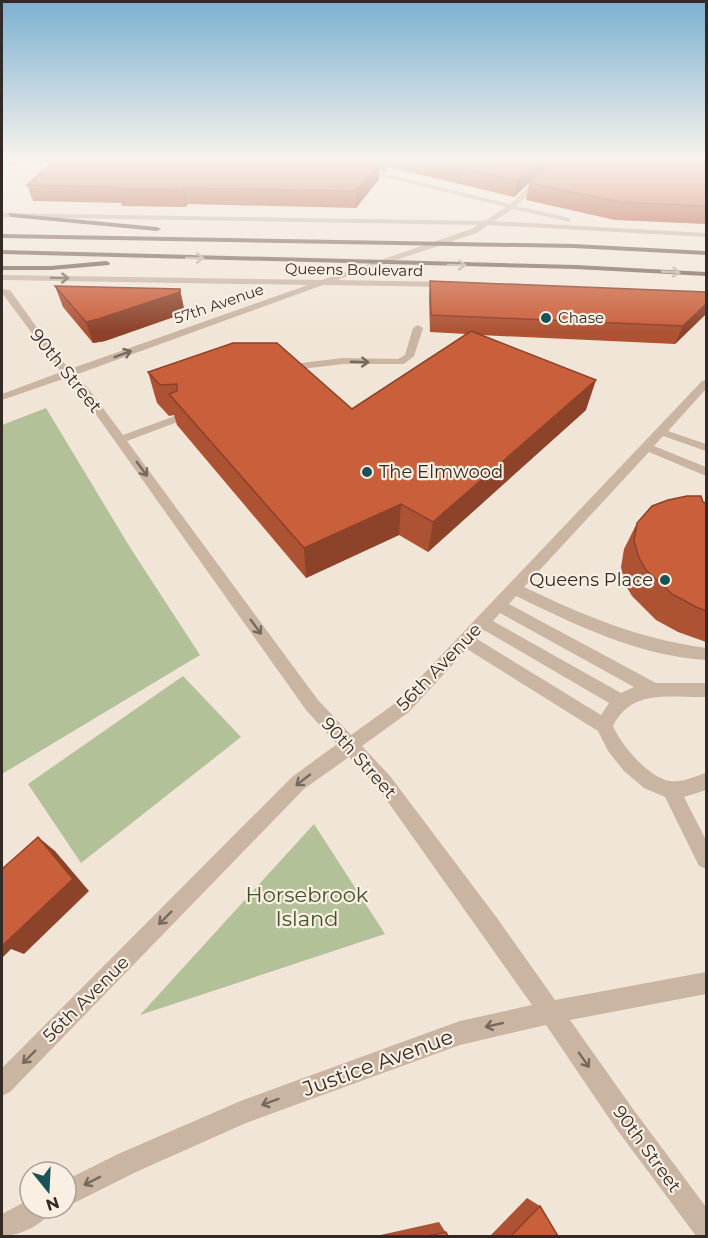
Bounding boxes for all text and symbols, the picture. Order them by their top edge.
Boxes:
one-way arrow [185,252,205,264]
street label: Queens Boulevard [285,259,423,280]
one-way arrow [446,259,466,270]
one-way arrow [661,266,681,277]
one-way arrow [49,272,69,284]
street label: 57th Avenue [171,279,266,328]
place label: Chase [558,308,604,327]
marker: Chase [539,311,553,325]
street label: 90th Street [25,325,107,417]
one-way arrow [113,347,131,358]
one-way arrow [349,357,369,368]
one-way arrow [135,461,148,477]
place label: The Elmwood [379,461,503,483]
marker: The Elmwood [360,465,374,479]
place label: Queens Place [529,569,653,591]
marker: Queens Place [658,573,672,587]
one-way arrow [250,619,262,635]
street label: 56th Avenue [392,619,486,715]
street label: 90th Street [317,713,401,803]
one-way arrow [295,773,311,786]
park label: Horsebrook Island [246,882,369,931]
one-way arrow [158,910,173,925]
street label: 56th Avenue [38,951,134,1047]
one-way arrow [484,1020,504,1031]
street label: Justice Avenue [298,1024,456,1102]
one-way arrow [21,1049,36,1064]
one-way arrow [578,1052,590,1068]
one-way arrow [261,1098,280,1109]
street label: 90th Street [608,1101,686,1197]
north arrow [18,1160,78,1220]
one-way arrow [83,1176,101,1188]
text: N [43,1193,62,1215]

